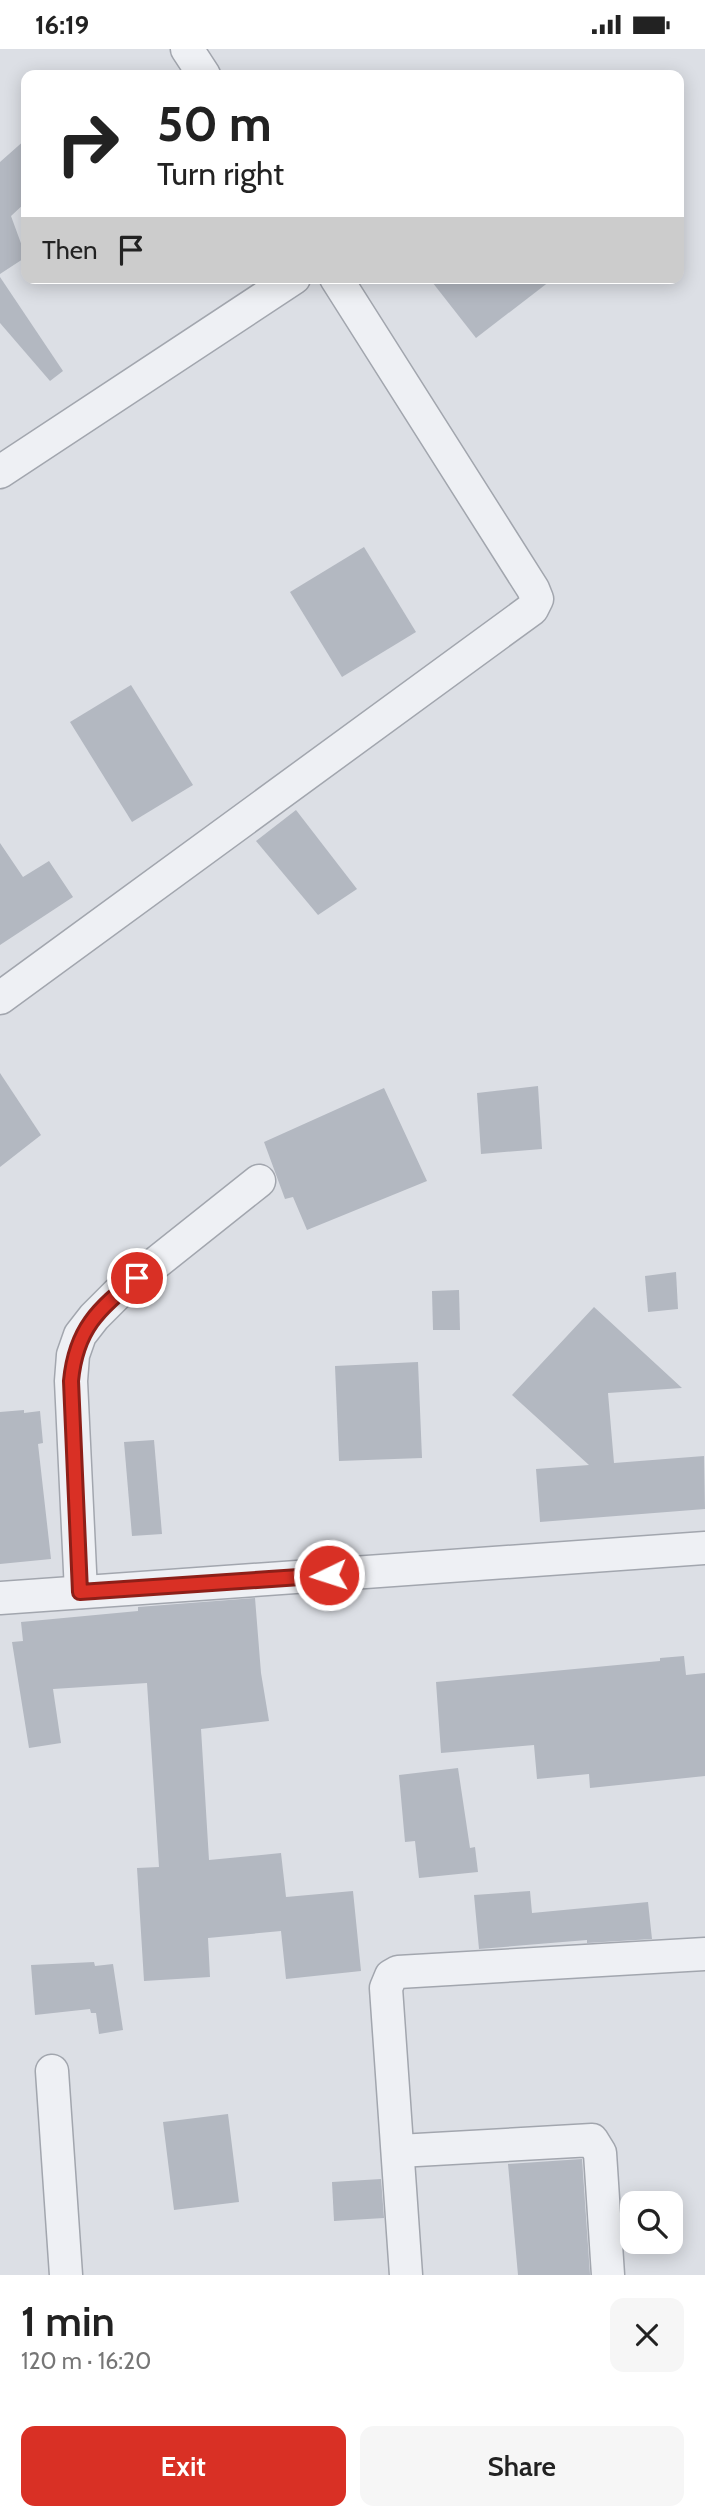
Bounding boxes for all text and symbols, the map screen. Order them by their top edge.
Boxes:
text: 16:19 [35,9,89,41]
text: 50 m [157,94,272,153]
icon: right [42,98,133,189]
text: Turn right [157,154,284,193]
icon: arrive [112,231,150,269]
text: Then [42,234,98,266]
pin [107,1248,167,1308]
icon: arrive [118,1259,156,1297]
position arrow [292,1538,366,1612]
map controls [620,2191,683,2254]
button: search [620,2191,683,2254]
text: 1 min [21,2295,115,2347]
button: close [610,2298,684,2372]
text: 120 m · 16:20 [21,2347,151,2375]
button: Exit [21,2426,346,2506]
button: Share [360,2426,684,2506]

